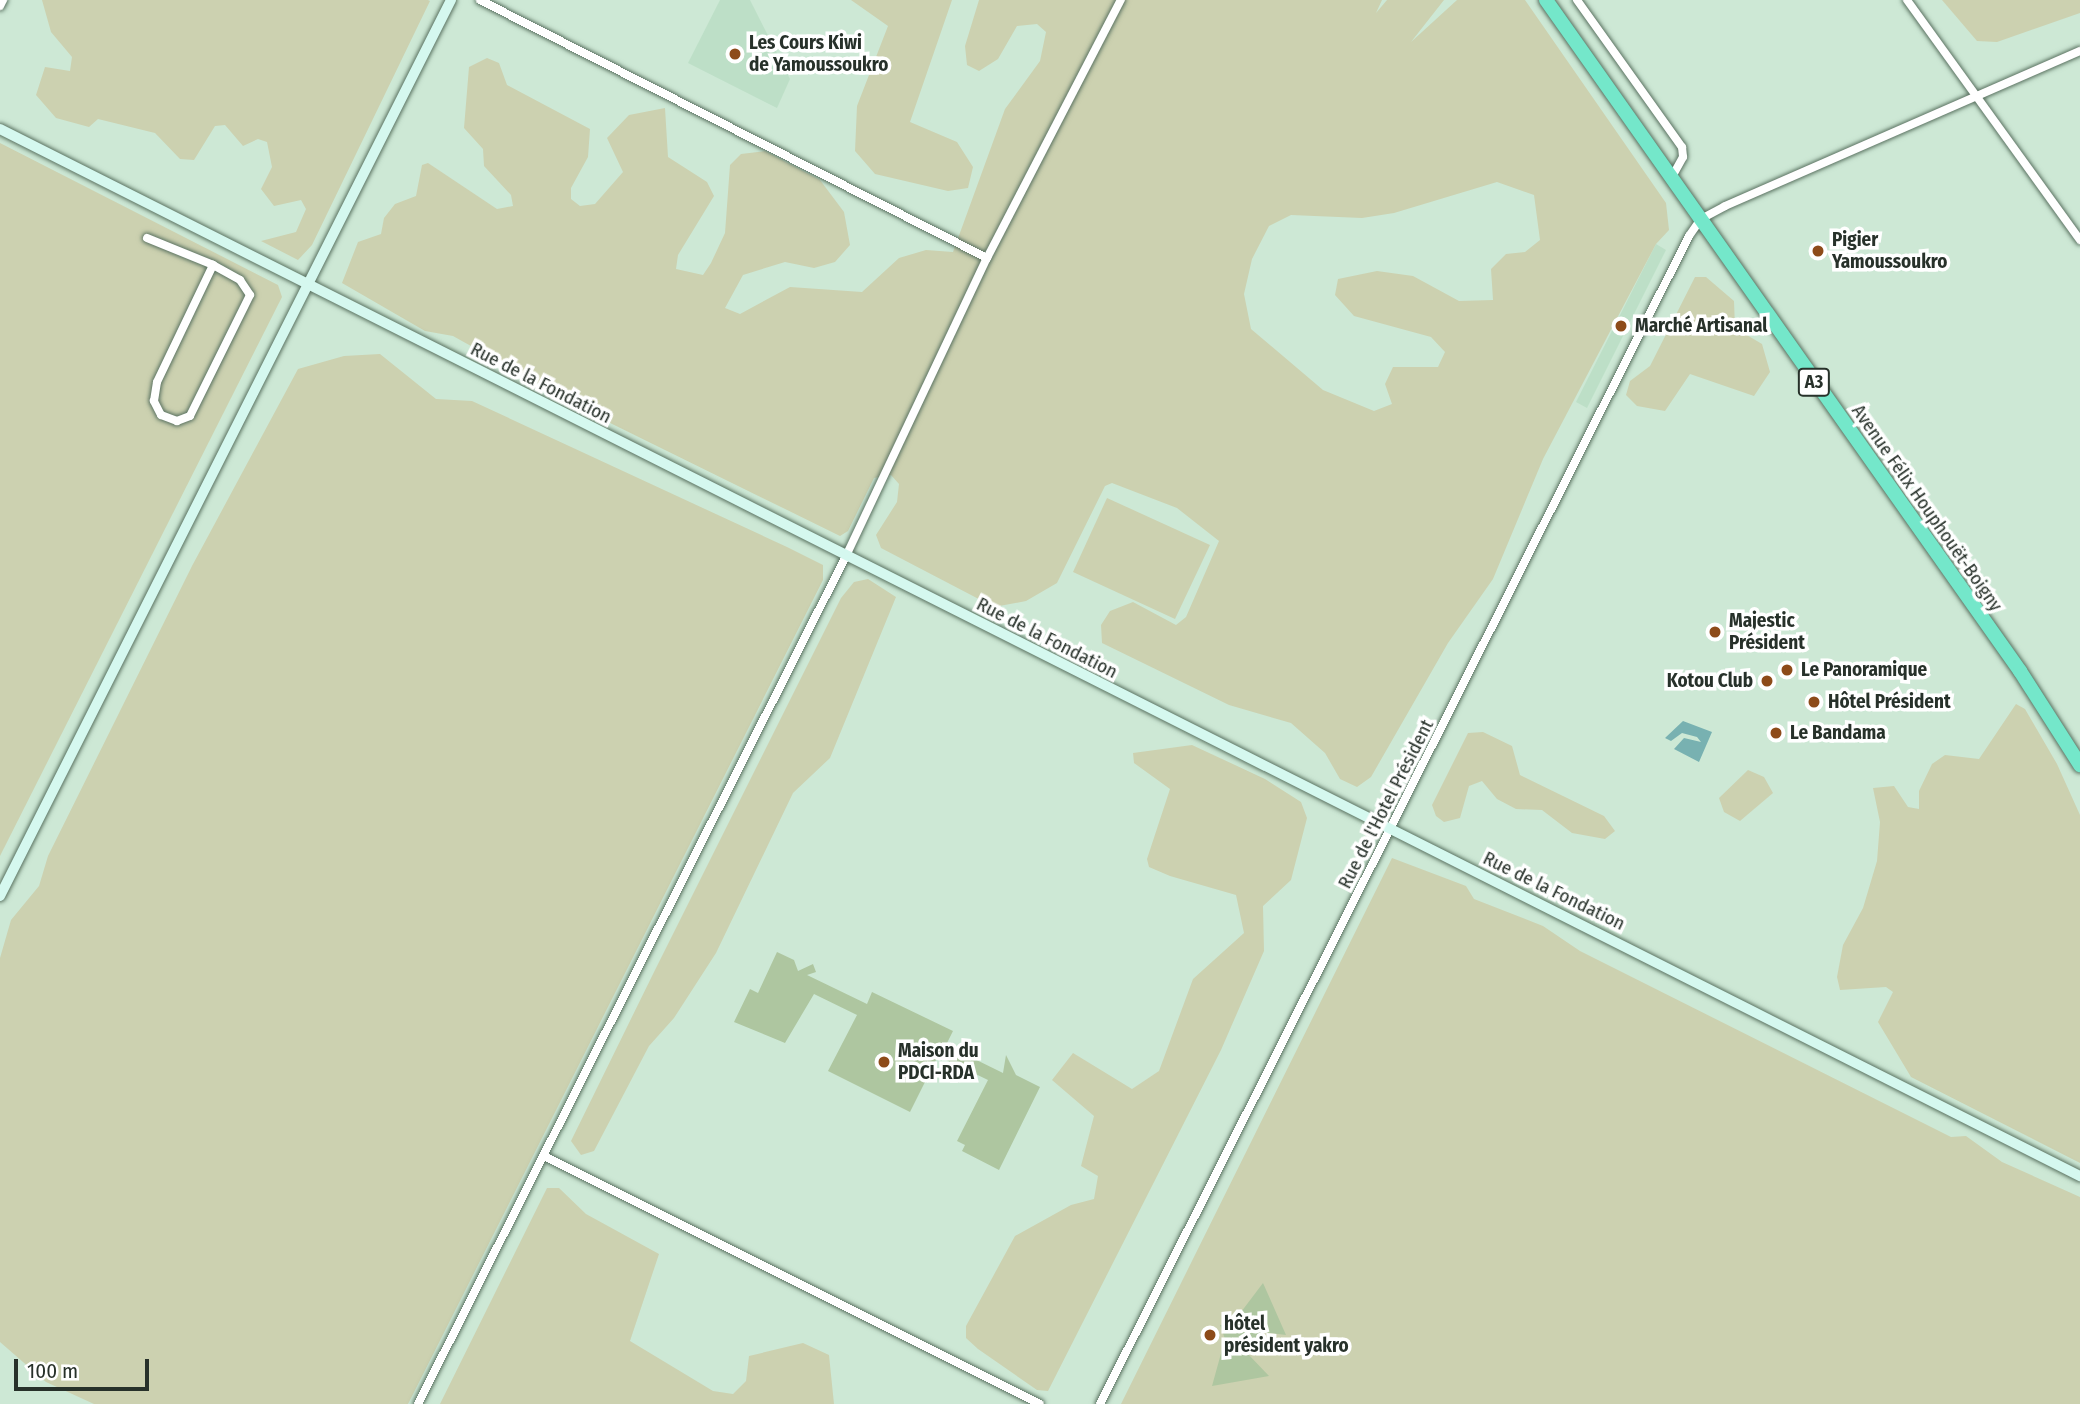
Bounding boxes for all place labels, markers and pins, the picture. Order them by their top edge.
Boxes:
place label: Les Cours Kiwi de Yamoussoukro [749,32,888,76]
marker: Les Cours Kiwi de Yamoussoukro [727,46,743,62]
place label: Pigier Yamoussoukro [1832,229,1947,273]
marker: Pigier Yamoussoukro [1810,243,1826,259]
place label: Marché Artisanal [1635,315,1767,337]
marker: Marché Artisanal [1613,318,1629,334]
place label: Majestic Président [1729,610,1805,654]
marker: Majestic Président [1707,624,1723,640]
place label: Le Panoramique [1801,659,1927,681]
marker: Le Panoramique [1779,662,1795,678]
place label: Kotou Club [1667,670,1753,692]
marker: Kotou Club [1759,673,1775,689]
place label: Hôtel Président [1828,691,1951,713]
marker: Hôtel Président [1806,694,1822,710]
place label: Le Bandama [1790,722,1886,744]
marker: Le Bandama [1768,725,1784,741]
place label: Maison du PDCI-RDA [898,1040,979,1084]
marker: Maison du PDCI-RDA [876,1054,892,1070]
place label: hôtel président yakro [1224,1313,1349,1357]
marker: hôtel président yakro [1202,1327,1218,1343]

